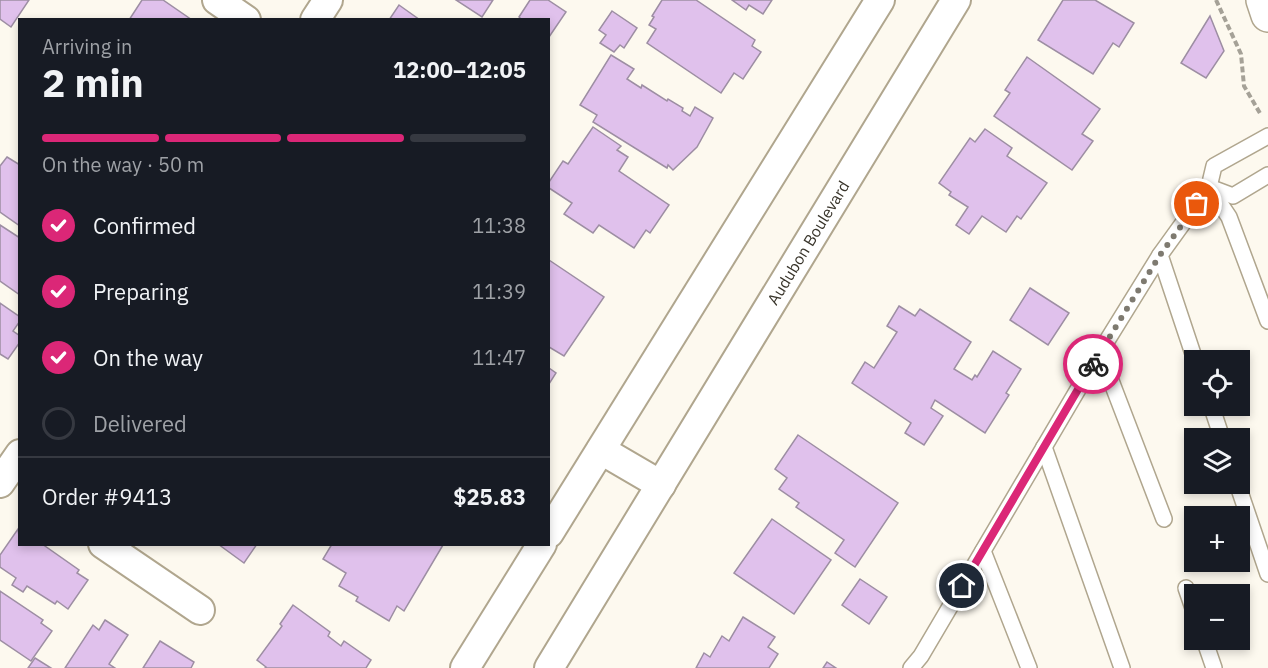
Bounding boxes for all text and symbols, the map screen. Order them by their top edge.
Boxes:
text: Arriving in [42,33,132,60]
text: 12:00–12:05 [393,55,526,84]
text: 2 min [42,57,144,108]
text: On the way · 50 m [42,151,204,178]
street label: Audubon Boulevard [763,177,854,308]
pin [1171,178,1222,229]
icon: bag [1180,187,1213,220]
icon: check [42,209,75,242]
text: Confirmed [93,211,196,240]
text: 11:38 [472,212,526,239]
icon: check [42,275,75,308]
text: Preparing [93,277,188,306]
text: 11:39 [472,278,526,305]
courier [1063,334,1123,394]
icon: check [42,341,75,374]
text: On the way [93,343,203,372]
text: 11:47 [472,344,526,371]
icon: bike [1077,348,1110,381]
map controls [1184,350,1250,650]
button: locate [1184,350,1250,416]
text: Delivered [93,409,187,438]
button: layers [1184,428,1250,494]
text: Order #9413 [42,482,172,511]
text: $25.83 [453,482,526,511]
button: + [1184,506,1250,572]
pin [936,560,987,611]
icon: home [945,569,978,602]
button: − [1184,584,1250,650]

